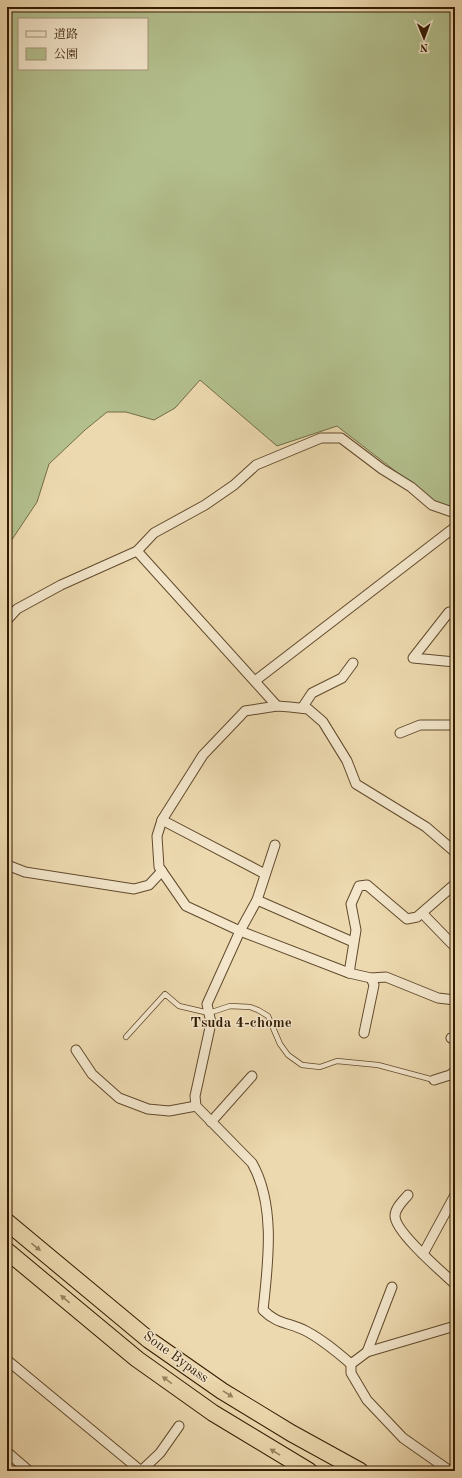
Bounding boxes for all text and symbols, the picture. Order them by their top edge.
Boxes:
legend [18,18,148,70]
north arrow [404,18,444,58]
text: 道路 [54,27,78,41]
text: N [419,41,428,52]
text: 公園 [54,48,78,61]
district label: Tsuda 4-chome [190,1016,292,1031]
one-way arrow [31,1243,42,1252]
one-way arrow [60,1295,71,1304]
street label: Sone Bypass [141,1329,211,1385]
one-way arrow [162,1376,172,1384]
one-way arrow [222,1391,234,1398]
one-way arrow [270,1448,281,1455]

